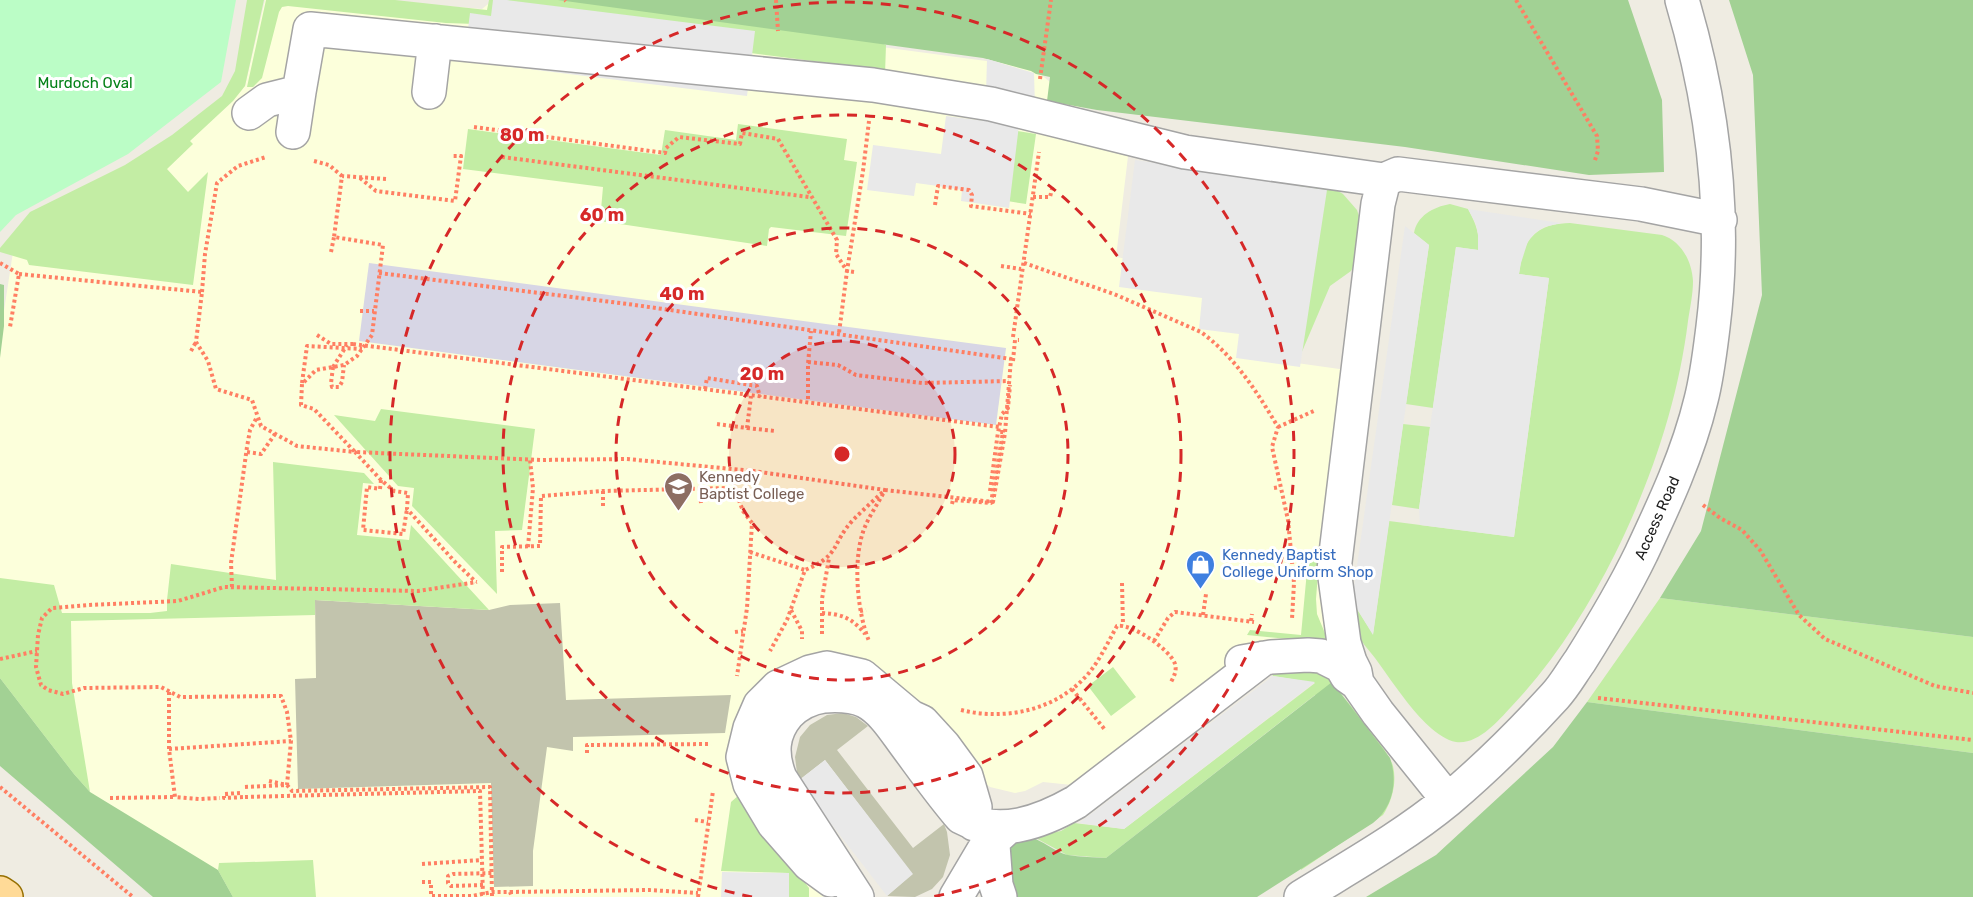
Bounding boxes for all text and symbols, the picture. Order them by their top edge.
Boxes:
park label: Murdoch Oval [37,74,133,92]
text: 80 m [500,124,544,146]
text: 60 m [580,204,624,226]
text: 40 m [660,283,704,305]
text: 20 m [740,363,784,385]
centre of rings [832,444,852,464]
place label: Kennedy Baptist College [699,468,804,503]
school or university icon: Kennedy Baptist College [662,470,694,512]
street label: Access Road [1631,473,1683,563]
place label: Kennedy Baptist College Uniform Shop [1222,546,1374,581]
shop icon: Kennedy Baptist College Uniform Shop [1185,548,1217,590]

